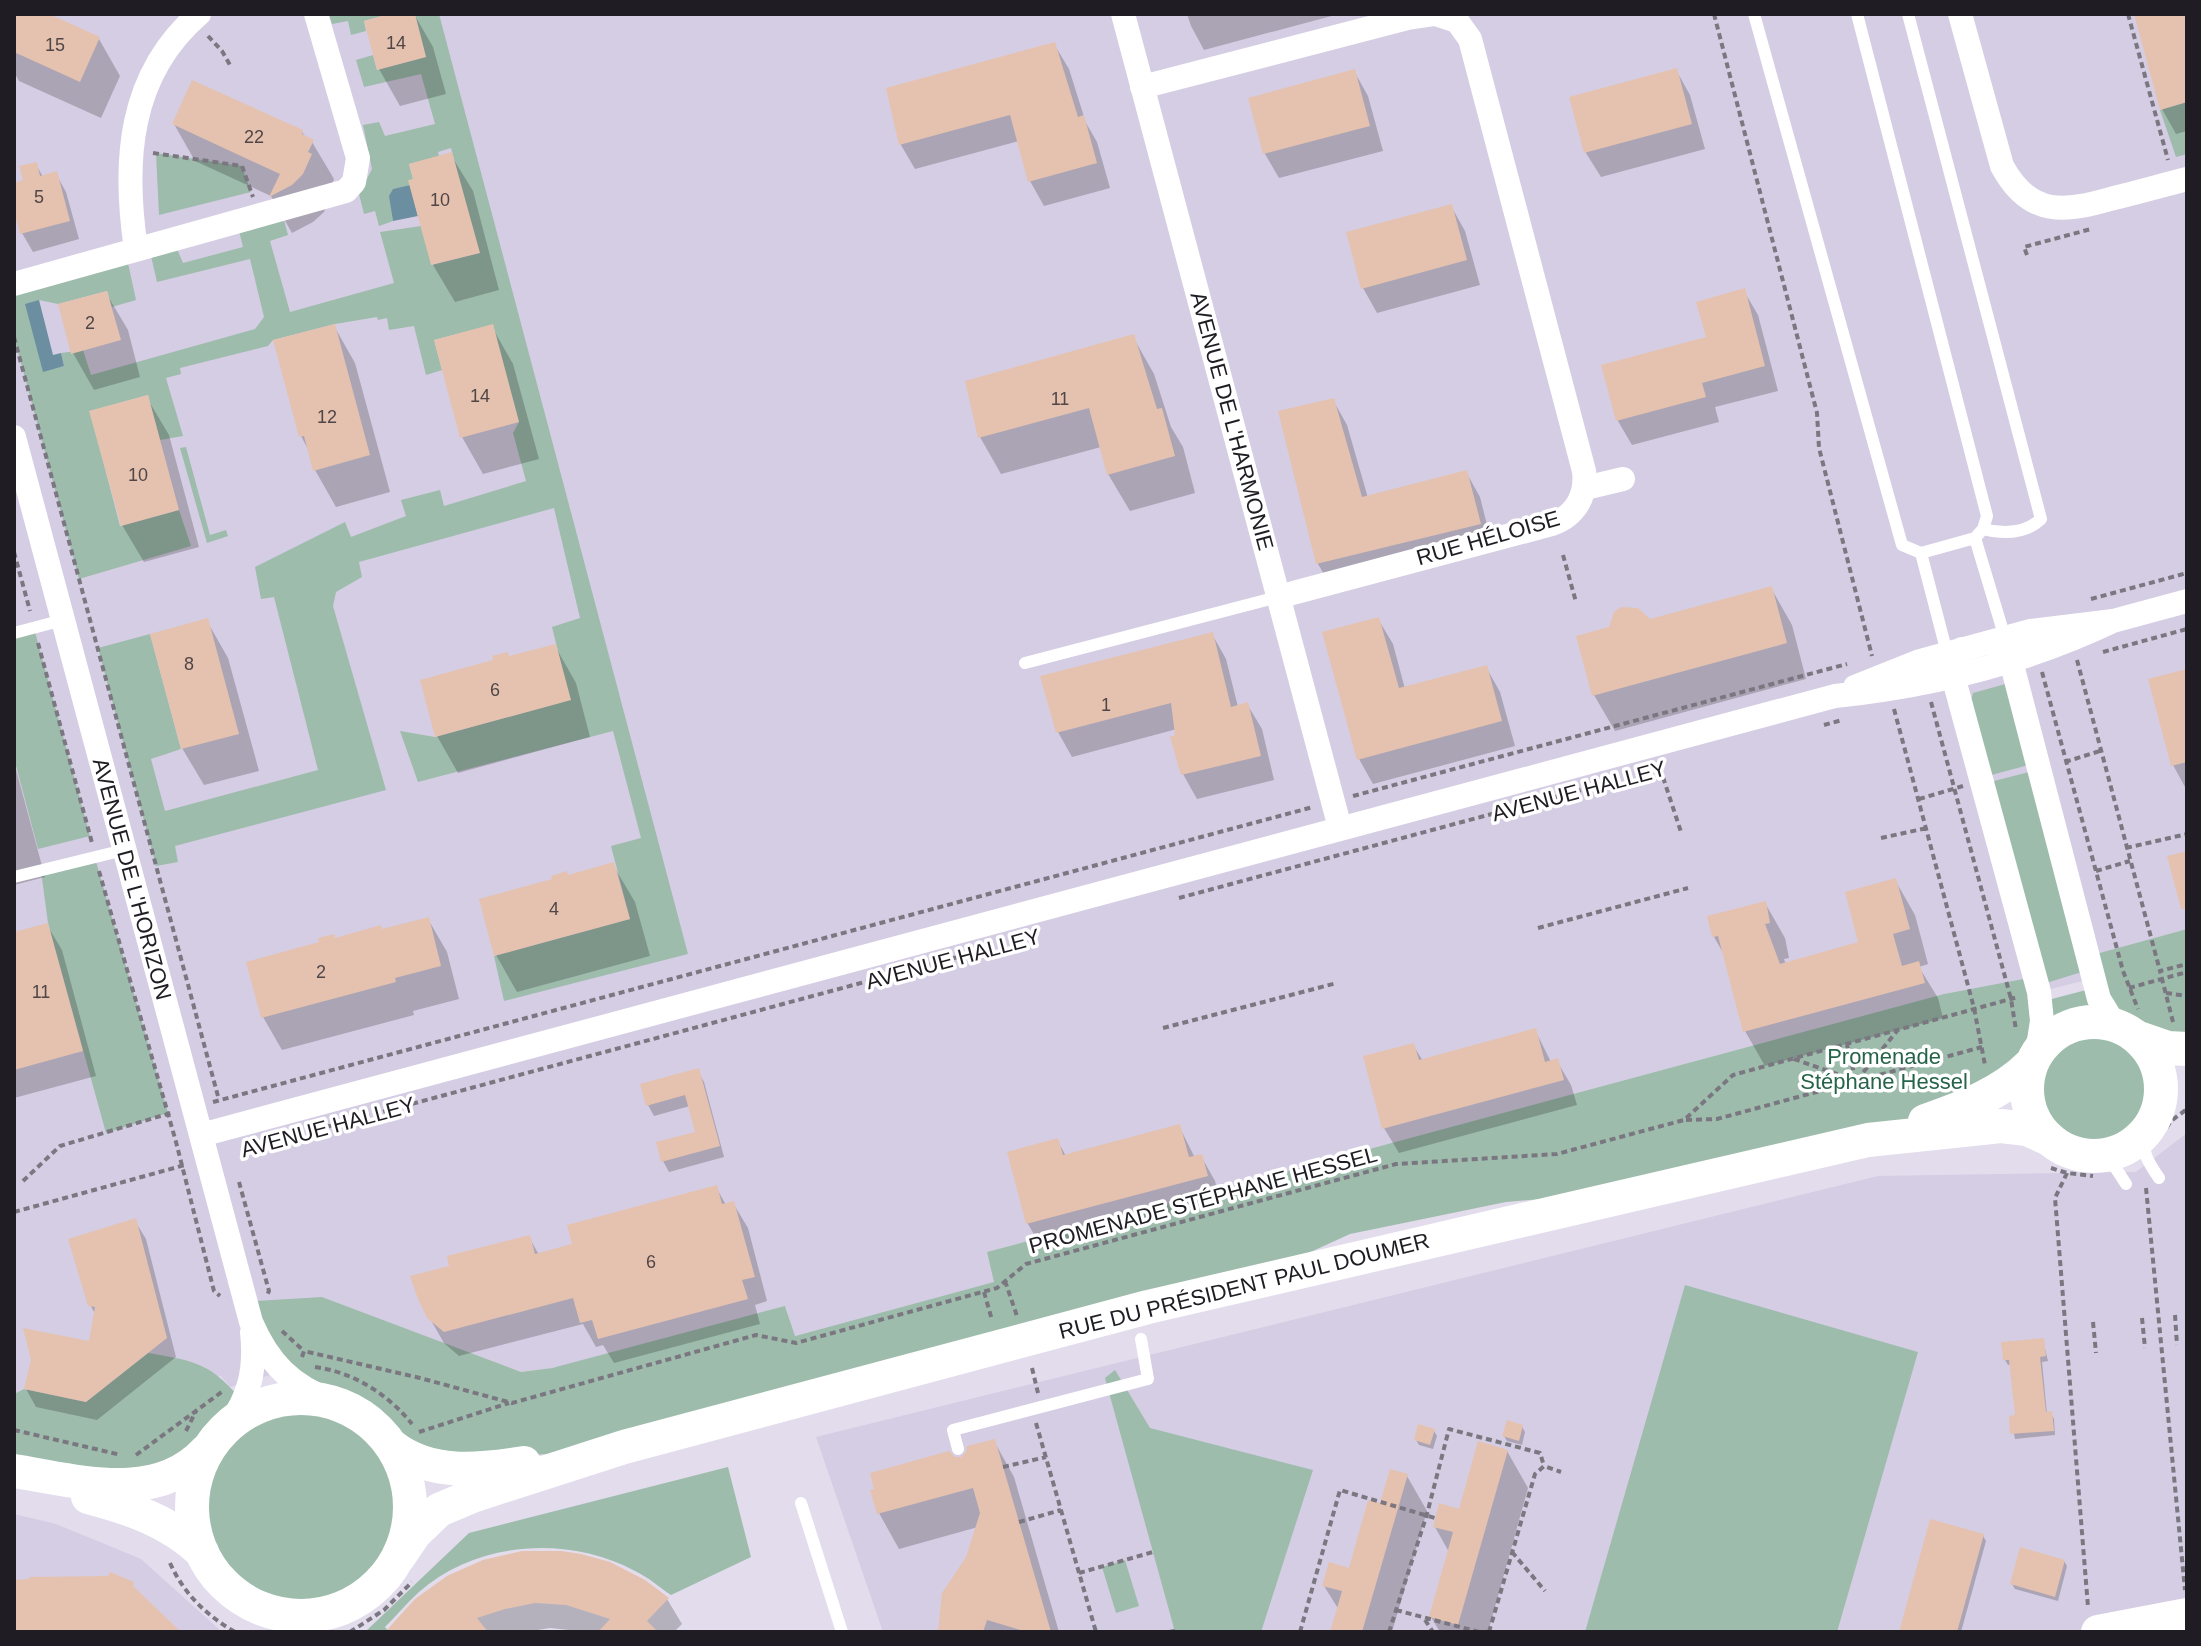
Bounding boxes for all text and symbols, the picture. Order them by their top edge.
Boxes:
house number: 14 [386,33,406,53]
house number: 15 [45,35,65,55]
house number: 22 [244,127,264,147]
house number: 5 [34,187,44,207]
house number: 10 [430,190,450,210]
street label: AVENUE DE L'HARMONIE [1185,289,1279,553]
house number: 2 [85,313,95,333]
house number: 14 [470,386,490,406]
house number: 11 [1051,389,1069,409]
house number: 12 [317,407,337,427]
house number: 10 [128,465,148,485]
street label: RUE HÉLOISE [1413,506,1563,570]
house number: 8 [184,654,194,674]
house number: 6 [490,680,500,700]
house number: 1 [1101,695,1111,715]
street label: AVENUE DE L'HORIZON [88,755,176,1003]
street label: AVENUE HALLEY [1489,756,1669,826]
house number: 4 [549,899,559,919]
street label: AVENUE HALLEY [863,924,1043,994]
house number: 2 [316,962,326,982]
house number: 11 [32,982,50,1002]
park label: Promenade Stéphane Hessel [1800,1044,1968,1094]
street label: AVENUE HALLEY [238,1092,418,1162]
street label: PROMENADE STÉPHANE HESSEL [1026,1141,1380,1259]
street label: RUE DU PRÉSIDENT PAUL DOUMER [1056,1228,1432,1344]
house number: 6 [646,1252,656,1272]

